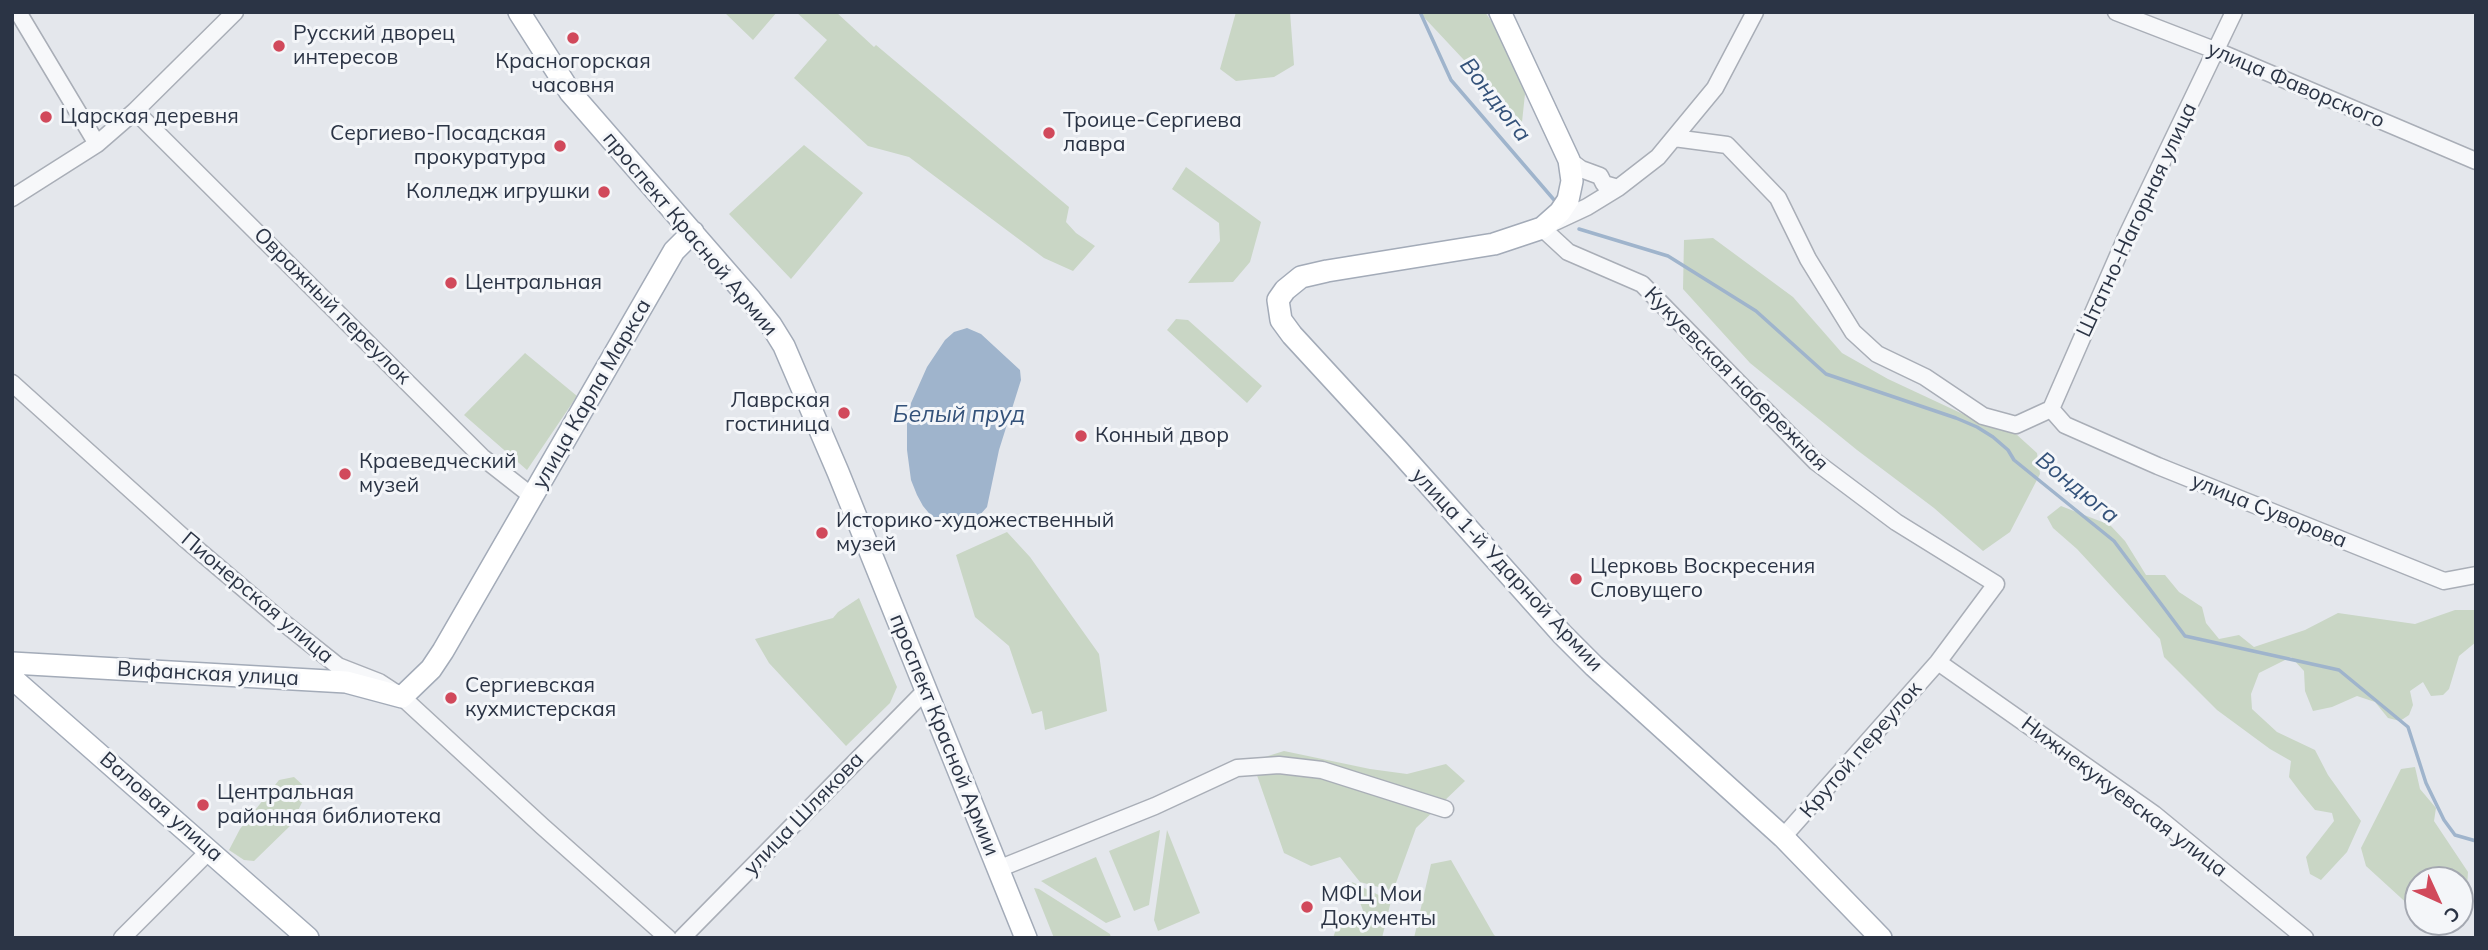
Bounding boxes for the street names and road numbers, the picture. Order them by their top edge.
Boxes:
street label: улица Фаворского [2204,36,2388,134]
street label: Штатно-Нагорная улица [2072,99,2202,341]
street label: проспект Красной Армии [597,127,783,341]
street label: Овражный переулок [248,222,416,390]
street label: Кукуевская набережная [1639,282,1833,476]
street label: улица Карла Маркса [527,295,657,493]
street label: улица 1-й Ударной Армии [1406,463,1608,677]
street label: улица Суворова [2188,468,2350,554]
street label: Пионерская улица [176,527,338,669]
street label: проспект Красной Армии [884,610,1004,860]
street label: Вифанская улица [116,657,300,691]
street label: Крутой переулок [1795,677,1927,823]
street label: Нижнекукуевская улица [2016,711,2232,883]
street label: Валовая улица [94,747,228,867]
street label: улица Шлякова [739,747,869,881]

